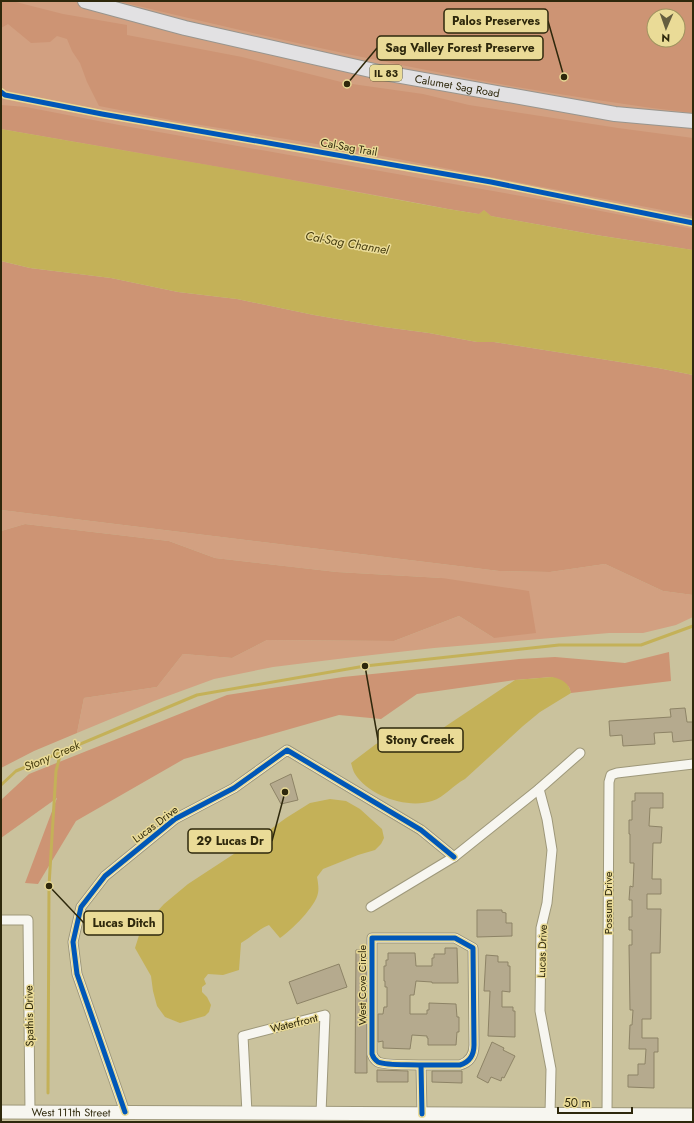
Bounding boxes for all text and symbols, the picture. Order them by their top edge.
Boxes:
north arrow [646,8,686,48]
callout: Palos Preserves [444,9,548,33]
text: Palos Preserves [452,12,541,30]
text: N [661,30,670,46]
callout: Sag Valley Forest Preserve [377,36,543,60]
text: Sag Valley Forest Preserve [385,39,535,57]
road number: IL 83 [370,65,402,81]
street label: Calumet Sag Road [413,71,501,101]
street label: Cal-Sag Trail [319,134,379,160]
water label: Cal-Sag Channel [304,227,392,259]
callout: Stony Creek [378,728,463,752]
text: Stony Creek [386,731,455,749]
water label: Stony Creek [21,736,84,776]
street label: Lucas Drive [129,801,181,846]
callout: 29 Lucas Dr [188,829,272,853]
text: 29 Lucas Dr [196,832,264,850]
street label: Possum Drive [600,871,616,934]
callout: Lucas Ditch [84,911,163,935]
text: Lucas Ditch [92,914,156,932]
street label: Lucas Drive [533,924,551,978]
street label: West Cove Circle [354,944,370,1025]
street label: Spathis Drive [20,985,38,1047]
street label: Waterfront [269,1009,320,1037]
scale bar [558,1089,632,1115]
text: 50 m [564,1094,591,1112]
street label: West 111th Street [31,1104,111,1120]

